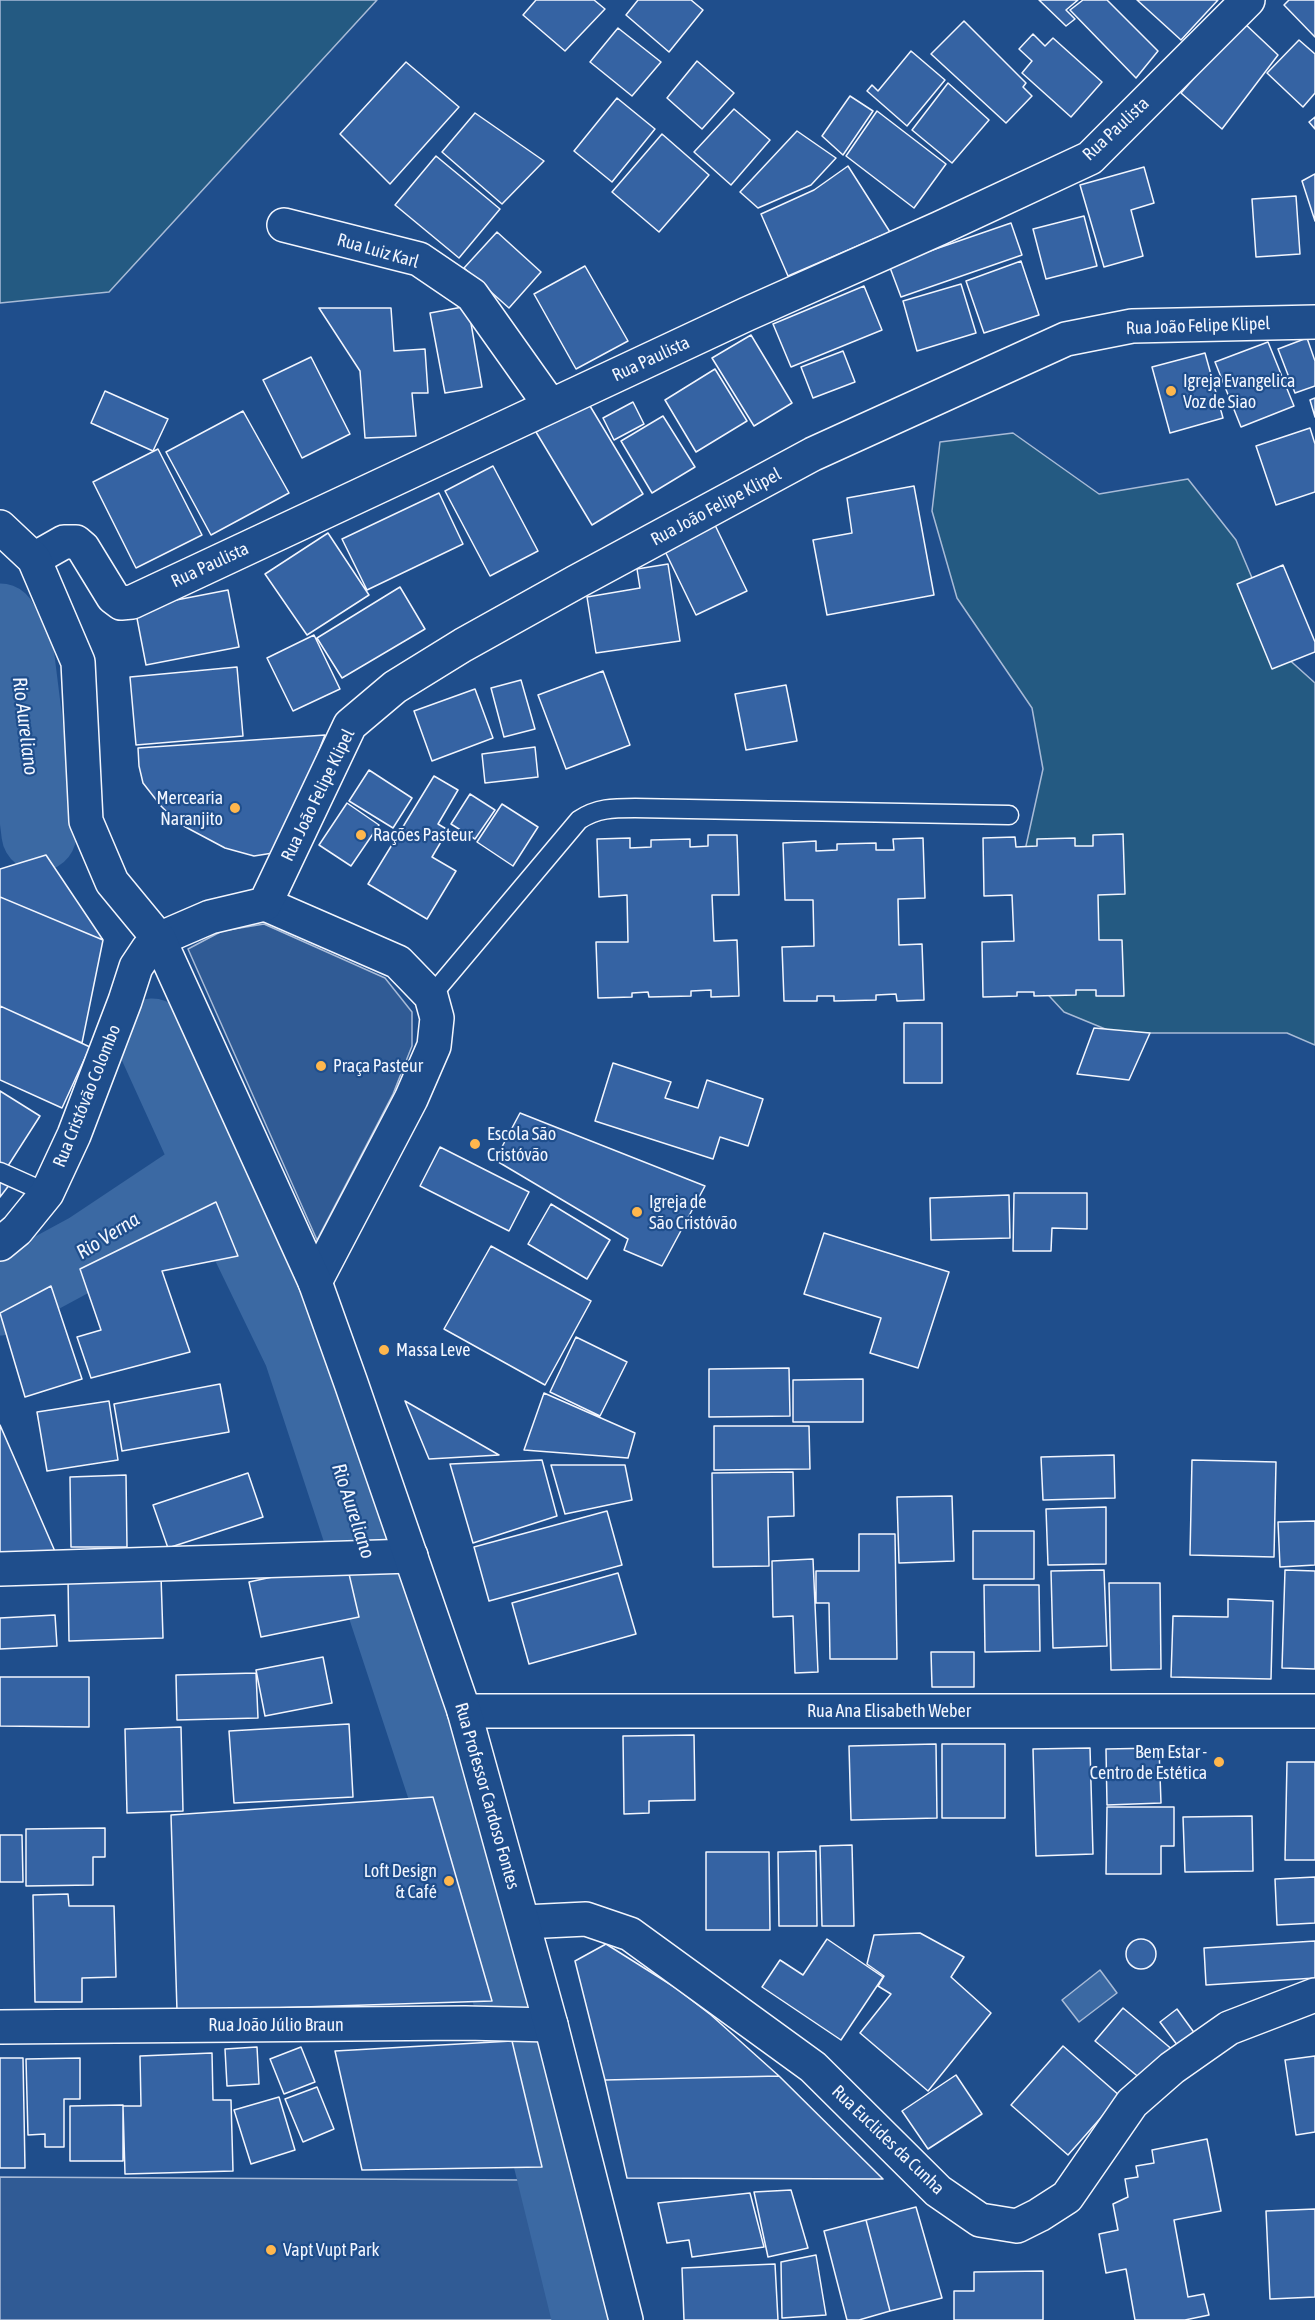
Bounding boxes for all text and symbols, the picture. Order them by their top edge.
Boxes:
street label: Rua Paulista [1078,93,1154,165]
street label: Rua Luiz Karl [335,229,421,273]
street label: Rua João Felipe Klipel [1125,313,1271,339]
street label: Rua Paulista [609,332,693,386]
place label: Igreja Evangelica Voz de Siao [1183,370,1295,412]
marker: Igreja Evangelica Voz de Siao [1164,384,1178,398]
street label: Rua João Felipe Klipel [647,464,785,550]
street label: Rua Paulista [168,538,252,592]
water label: Rio Aureliano [7,675,43,777]
street label: Rua João Felipe Klipel [277,725,359,865]
place label: Mercearia Naranjito [156,787,223,830]
marker: Mercearia Naranjito [228,801,242,815]
place label: Rações Pasteur [373,824,473,846]
marker: Rações Pasteur [354,828,368,842]
street label: Rua Cristóvão Colombo [49,1022,125,1170]
place label: Praça Pasteur [333,1055,423,1077]
marker: Praça Pasteur [314,1059,328,1073]
place label: Escola São Cristóvão [487,1123,556,1166]
marker: Escola São Cristóvão [468,1137,482,1151]
place label: Igreja de São Cristóvão [649,1191,737,1234]
marker: Igreja de São Cristóvão [630,1205,644,1219]
water label: Rio Verna [72,1207,144,1265]
place label: Massa Leve [396,1339,470,1361]
marker: Massa Leve [377,1343,391,1357]
water label: Rio Aureliano [326,1460,380,1562]
street label: Rua Professor Cardoso Fontes [450,1700,524,1892]
street label: Rua Ana Elisabeth Weber [807,1700,971,1722]
place label: Bem Estar - Centro de Estética [1090,1741,1207,1784]
marker: Bem Estar - Centro de Estética [1212,1755,1226,1769]
place label: Loft Design & Café [364,1860,437,1902]
marker: Loft Design & Café [442,1874,456,1888]
street label: Rua João Júlio Braun [208,2014,344,2036]
street label: Rua Euclides da Cunha [827,2081,949,2199]
place label: Vapt Vupt Park [283,2239,379,2261]
marker: Vapt Vupt Park [264,2243,278,2257]

